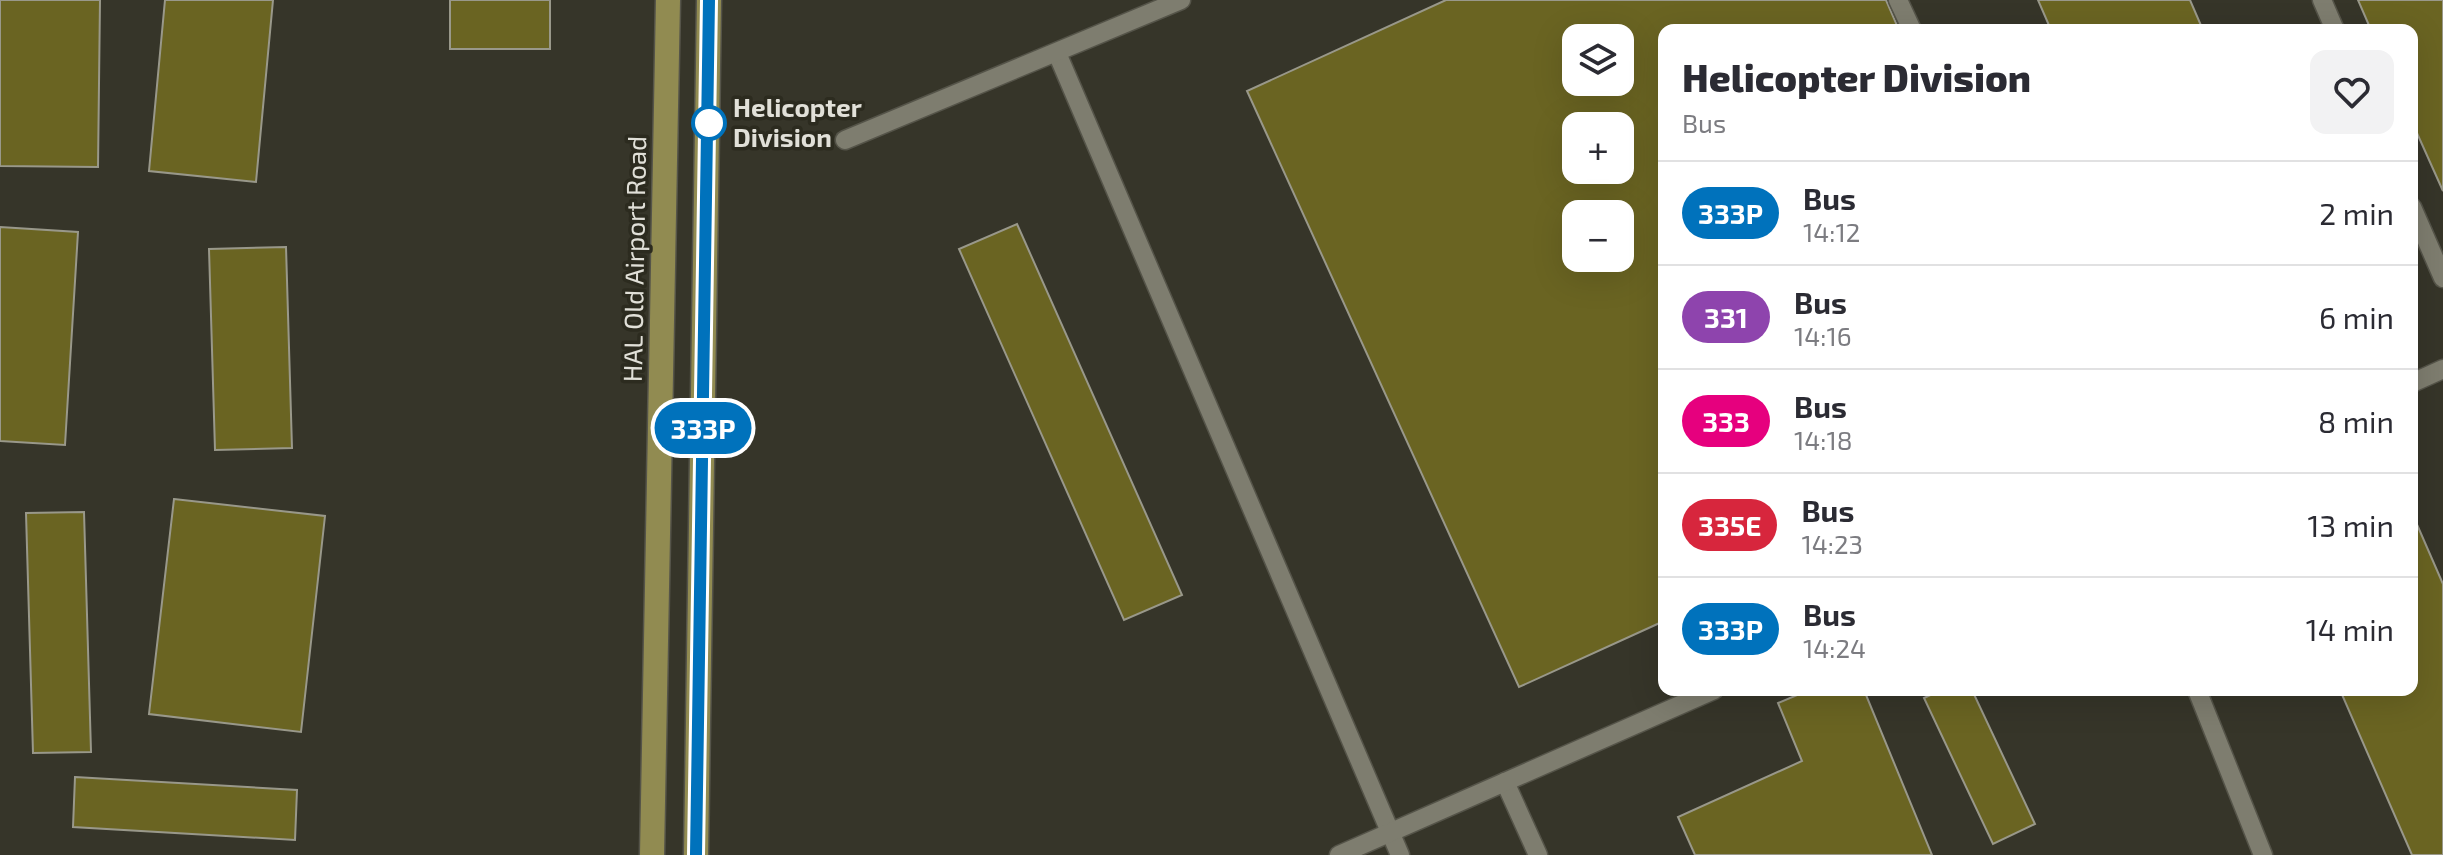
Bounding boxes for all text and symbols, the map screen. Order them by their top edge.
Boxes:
map controls [1562,24,1634,272]
button: layers [1562,24,1634,96]
button: heart [2310,50,2394,134]
text: Helicopter Division [1682,54,2031,100]
place label: Helicopter Division [733,91,862,152]
marker: Helicopter Division [692,106,726,140]
text: Bus [1682,107,1726,138]
button: + [1562,112,1634,184]
street label: HAL Old Airport Road [616,136,651,382]
text: Bus [1803,180,1856,216]
text: 2 min [2319,195,2394,231]
text: 333P [1698,196,1763,230]
button: − [1562,200,1634,272]
text: 14:12 [1803,216,1860,247]
text: Bus [1794,284,1847,320]
text: 6 min [2319,299,2394,335]
text: 331 [1704,300,1748,334]
text: 14:16 [1794,320,1852,351]
text: Bus [1794,388,1847,424]
line badge: 333P [647,402,759,454]
text: 8 min [2318,403,2394,439]
text: 333 [1702,404,1750,438]
text: 333P [671,411,735,445]
text: 14:18 [1794,424,1853,455]
text: Bus [1801,492,1854,528]
text: 13 min [2308,507,2394,543]
text: 335E [1698,508,1761,542]
text: 14:23 [1801,528,1863,559]
text: Bus [1803,596,1856,632]
text: 14 min [2306,611,2394,647]
text: 333P [1698,612,1763,646]
text: 14:24 [1803,632,1866,663]

